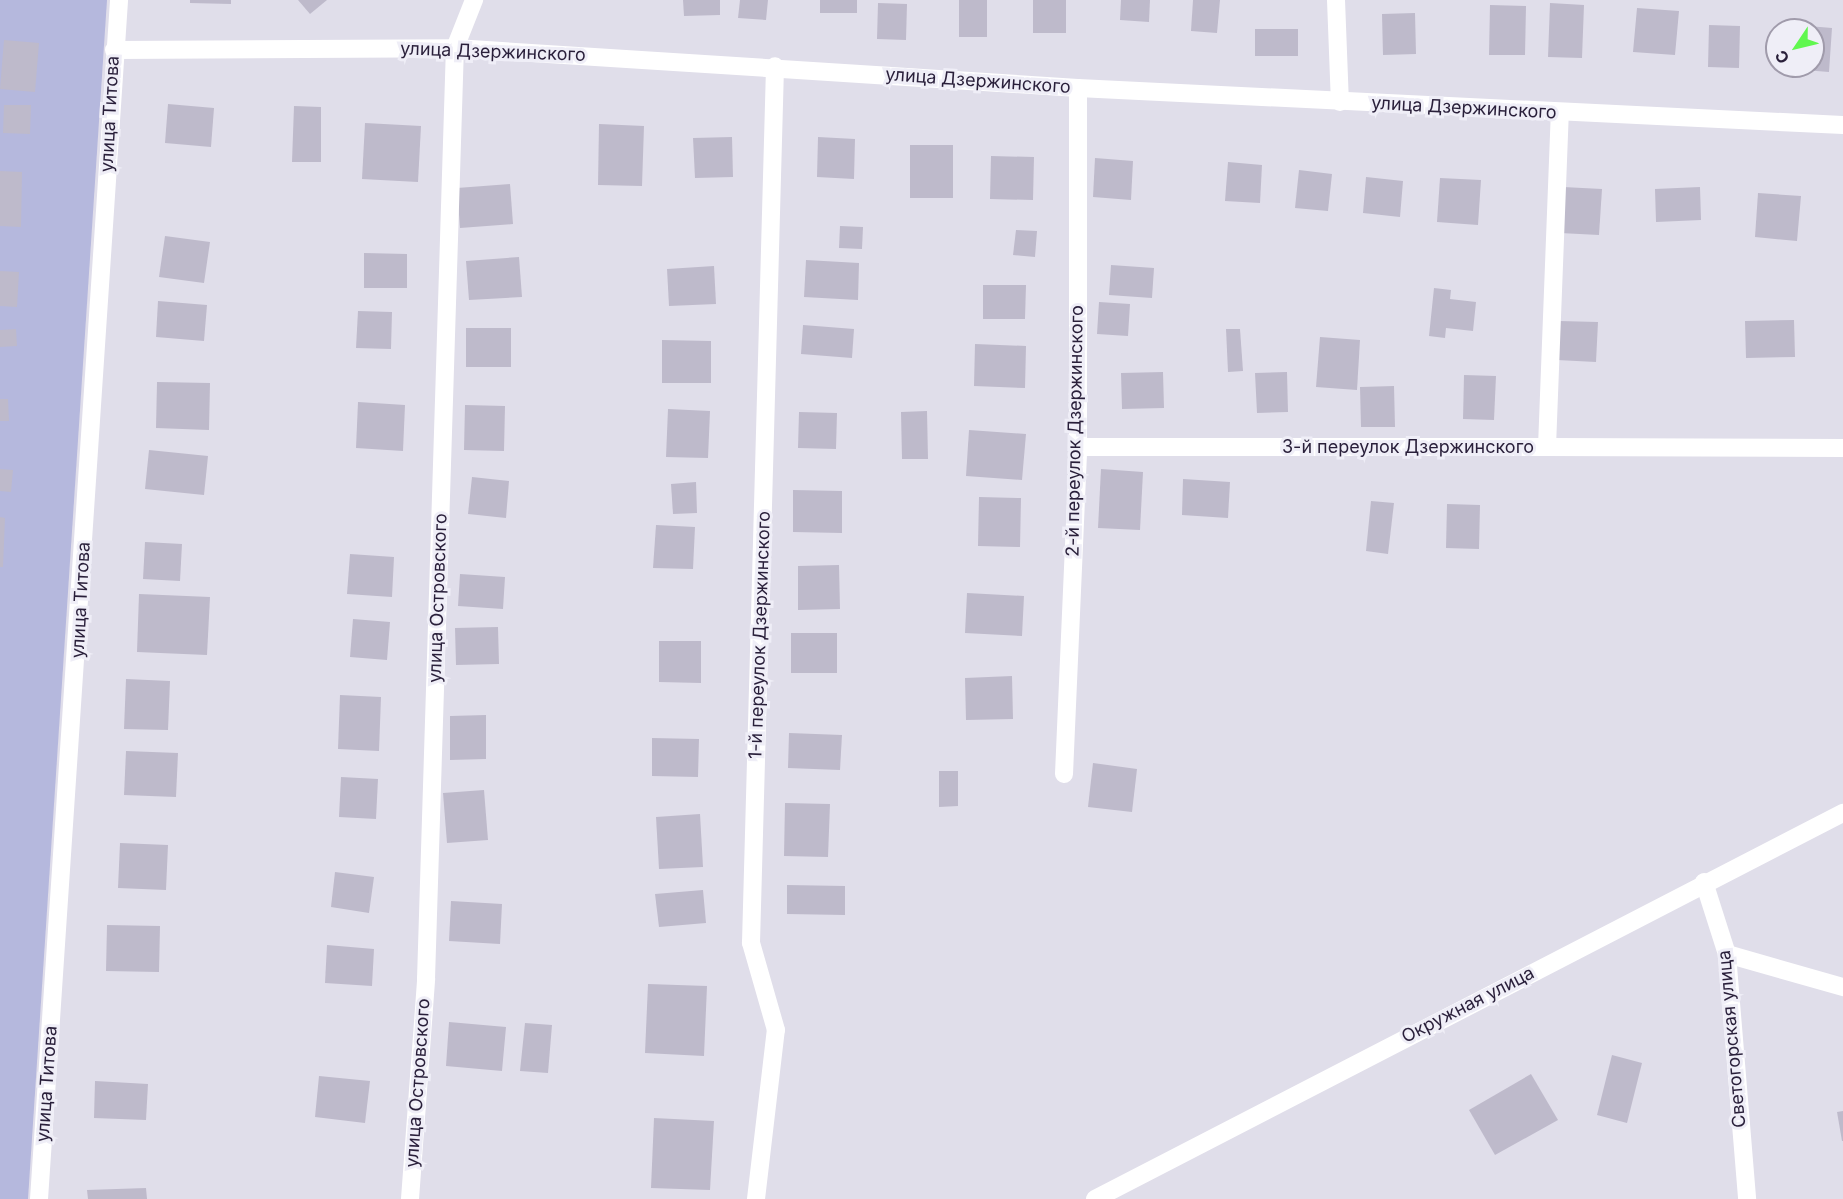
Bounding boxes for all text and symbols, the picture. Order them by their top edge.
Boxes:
north arrow [1765,18,1825,78]
street label: улица Дзержинского [400,38,586,66]
text: С [1770,47,1793,68]
street label: улица Титова [96,55,124,173]
street label: улица Дзержинского [885,64,1071,98]
street label: улица Дзержинского [1371,92,1557,124]
street label: 2-й переулок Дзержинского [1062,305,1088,557]
street label: 3-й переулок Дзержинского [1282,436,1534,458]
street label: 1-й переулок Дзержинского [745,511,775,759]
street label: улица Островского [424,513,452,683]
street label: улица Титова [67,541,95,659]
street label: Светогорская улица [1713,949,1751,1129]
street label: Окружная улица [1398,962,1538,1048]
street label: улица Островского [401,998,435,1168]
street label: улица Титова [32,1025,62,1143]

